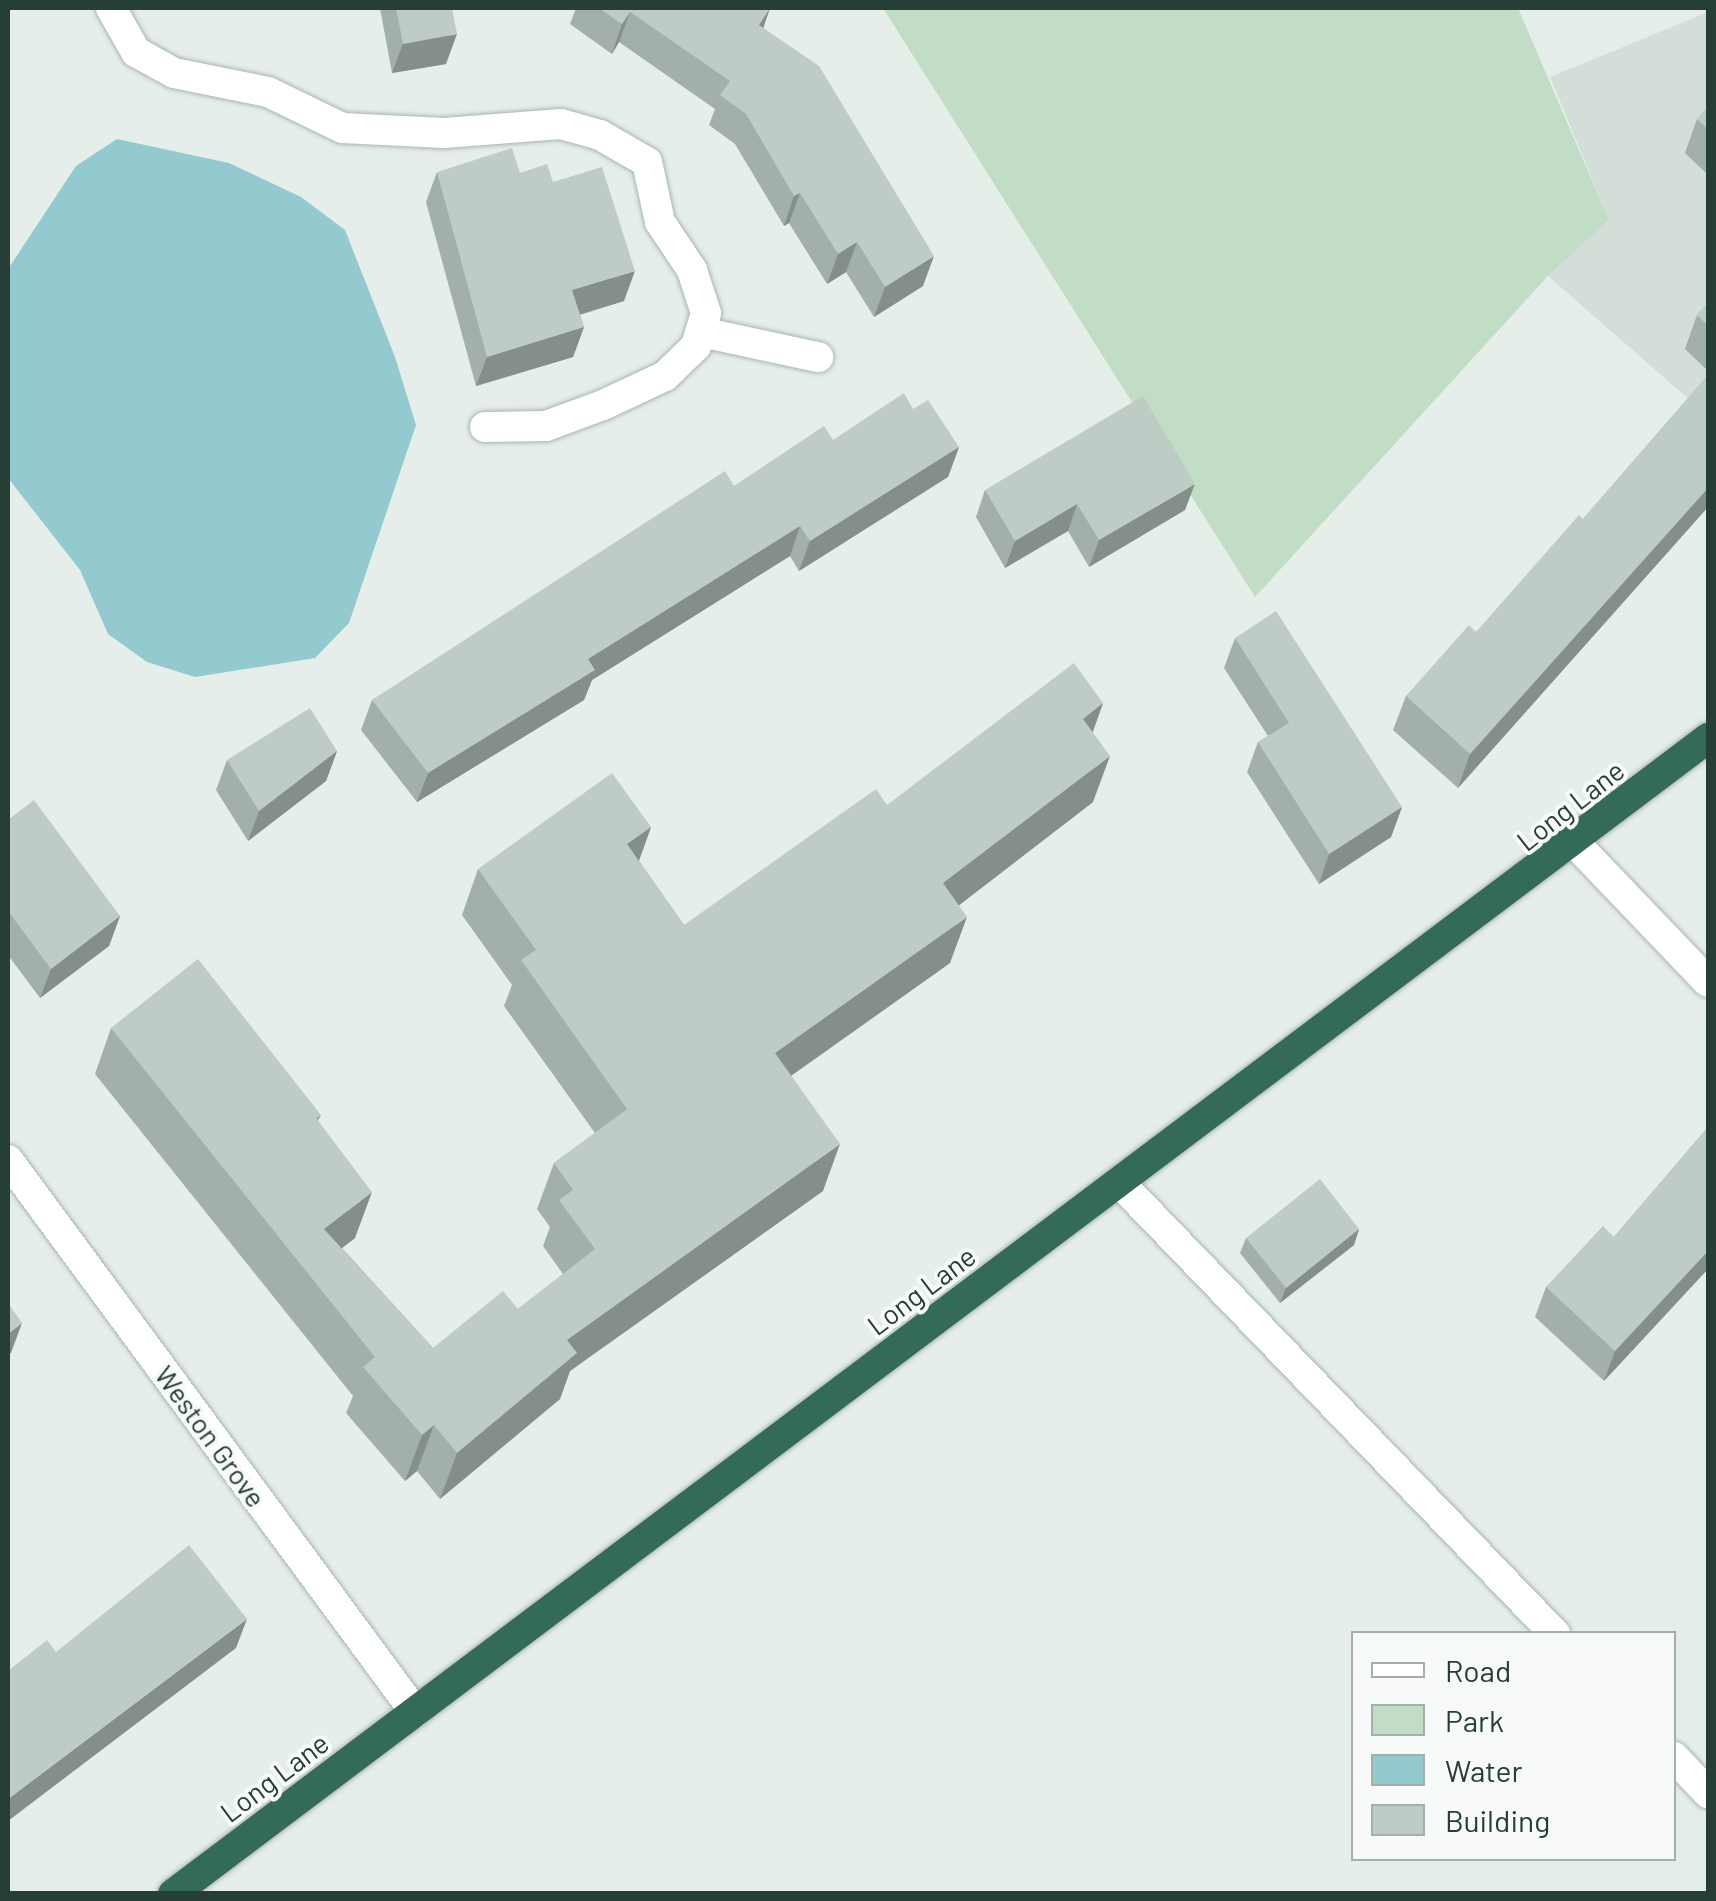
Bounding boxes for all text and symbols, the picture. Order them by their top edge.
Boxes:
street label: Long Lane [1510,753,1630,857]
street label: Long Lane [860,1238,982,1342]
street label: Weston Grove [148,1359,274,1513]
legend [1351,1631,1676,1861]
text: Road [1445,1652,1511,1688]
text: Park [1445,1702,1504,1738]
street label: Long Lane [213,1725,335,1829]
text: Water [1445,1752,1523,1788]
text: Building [1445,1802,1550,1838]

